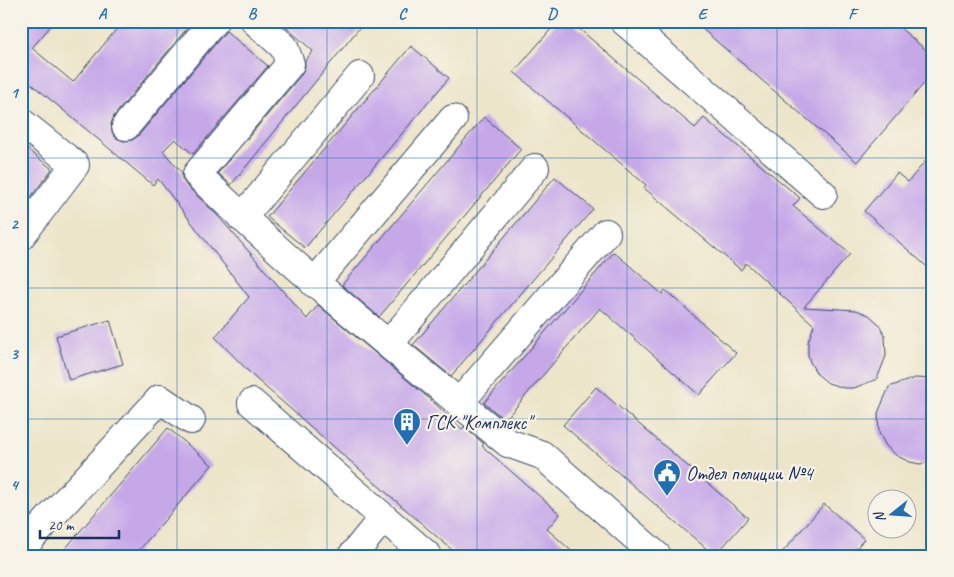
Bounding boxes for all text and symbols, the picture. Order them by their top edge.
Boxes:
text: A [98,4,108,24]
text: B [248,4,258,24]
text: C [398,4,408,24]
text: D [547,4,558,24]
text: E [698,4,709,24]
text: F [848,4,859,24]
text: 1 [10,83,19,103]
text: 2 [10,214,19,234]
text: 3 [10,344,19,364]
building icon: ГСК "Комплекс" [392,407,422,446]
place label: ГСК "Комплекс" [426,410,535,435]
public building icon: Отдел полиции №4 [652,458,682,497]
place label: Отдел полиции №4 [686,461,815,486]
text: 4 [10,475,19,495]
north arrow [866,490,916,540]
scale bar [40,507,119,539]
text: N [870,509,889,524]
text: 20 m [48,516,75,535]

